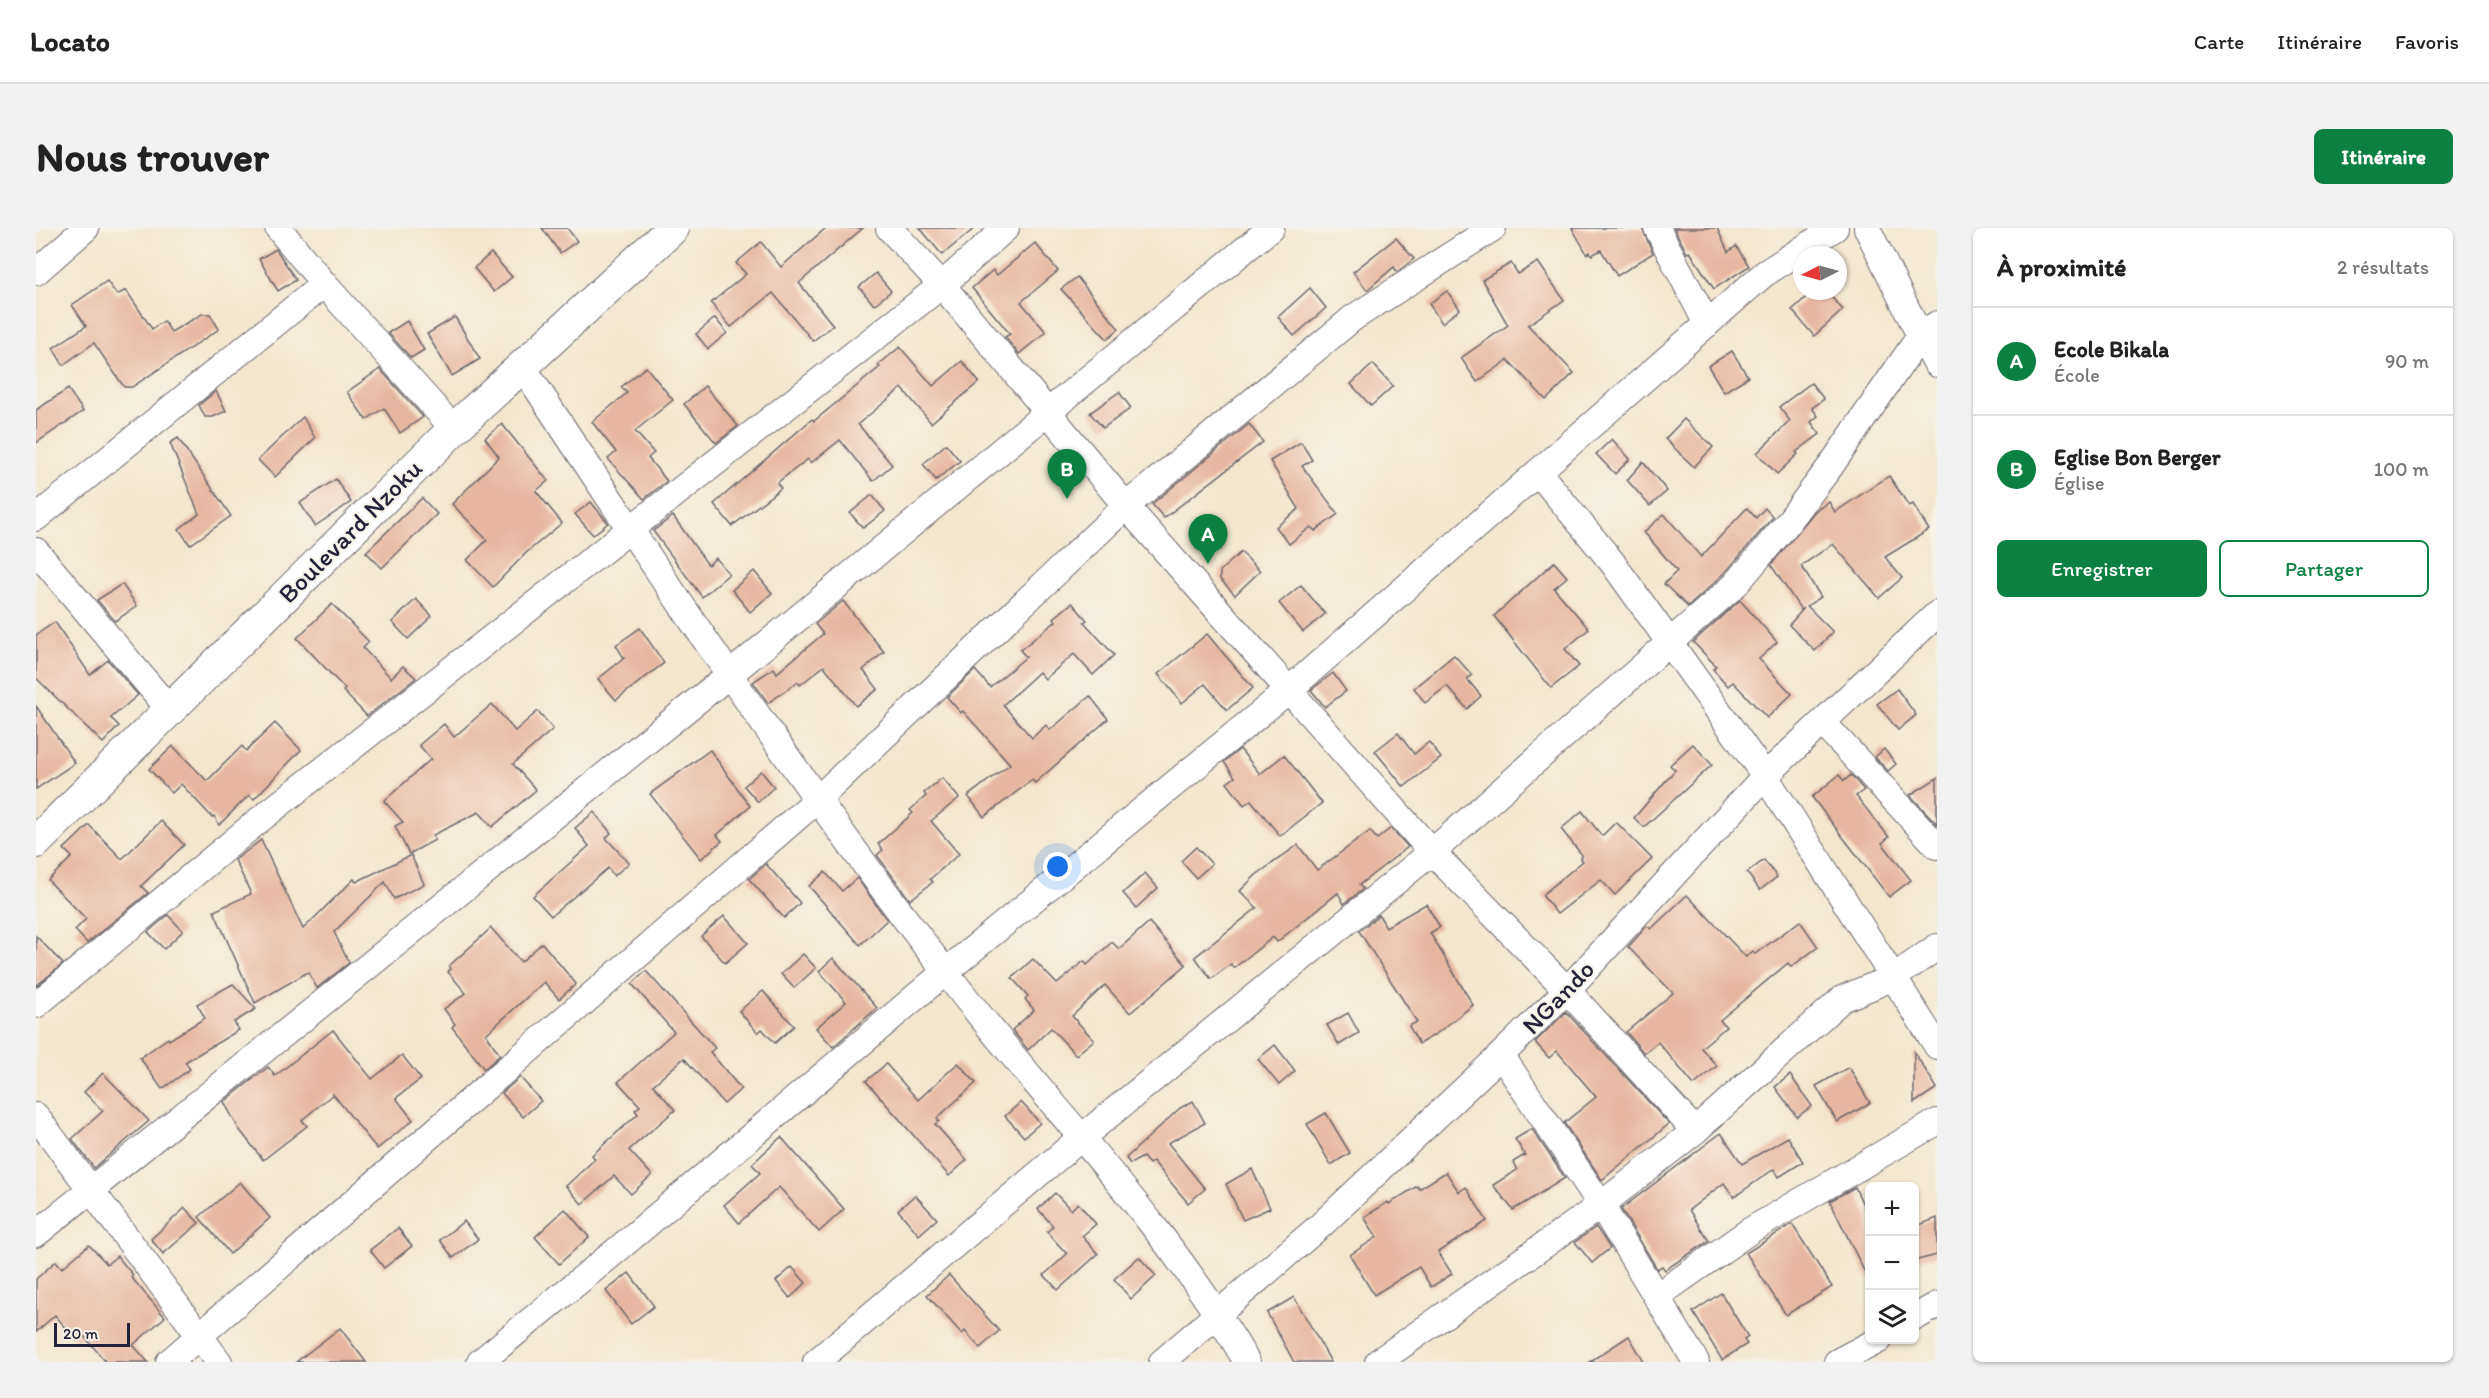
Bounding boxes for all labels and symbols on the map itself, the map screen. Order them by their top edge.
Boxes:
north arrow [1793,246,1847,300]
pin: B [1048,450,1086,499]
street label: Boulevard Nzoku [271,452,429,610]
pin: A [1188,514,1228,564]
your location [1043,852,1072,881]
street label: NGando [1515,953,1601,1041]
scale bar [54,1320,130,1348]

